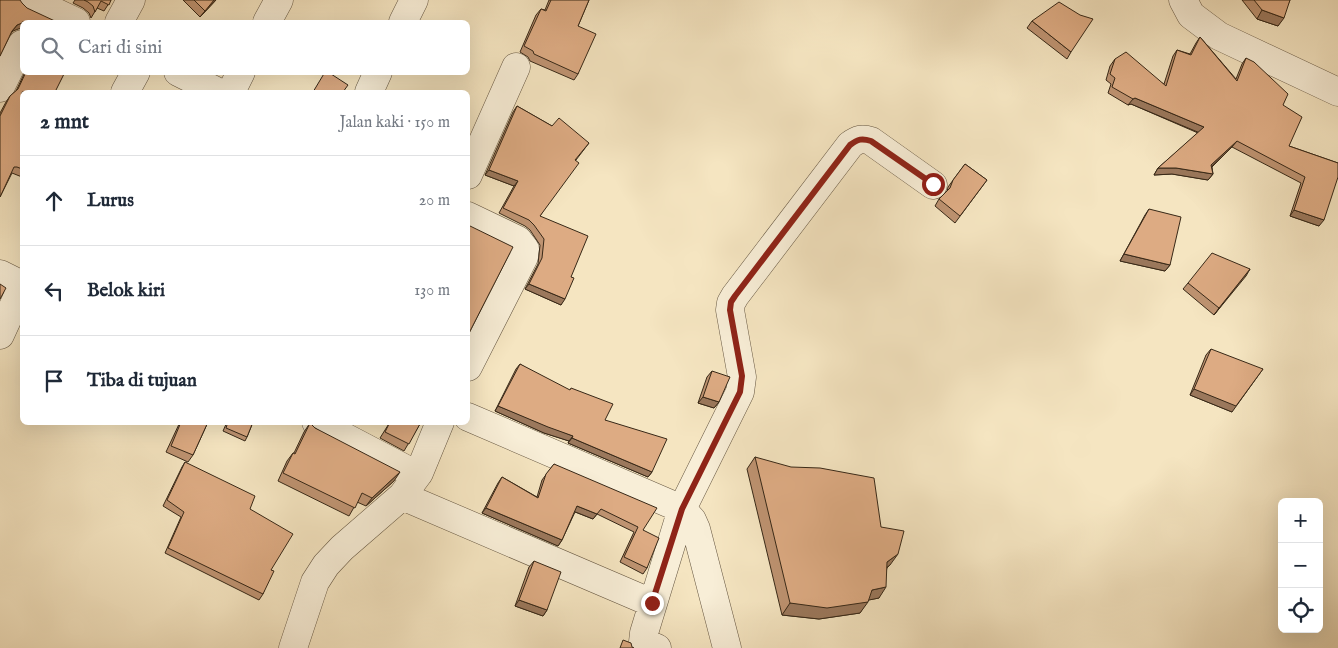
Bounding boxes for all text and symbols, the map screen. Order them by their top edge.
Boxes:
search box [20,20,470,75]
icon: search [38,34,66,62]
text: Cari di sini [78,36,162,60]
text: 2 mnt [40,109,89,136]
text: Jalan kaki · 150 m [339,113,450,133]
route start [922,173,945,196]
icon: ahead [40,187,68,215]
text: Lurus [87,189,134,213]
text: 20 m [419,191,450,211]
icon: left [40,277,68,305]
text: Belok kiri [87,279,165,303]
text: 130 m [414,281,450,301]
icon: arrive [40,367,68,395]
text: Tiba di tujuan [87,369,197,393]
map controls [1278,498,1323,633]
button: + [1278,498,1323,543]
button: − [1278,543,1323,588]
button: locate [1278,588,1323,633]
route end [641,592,664,615]

